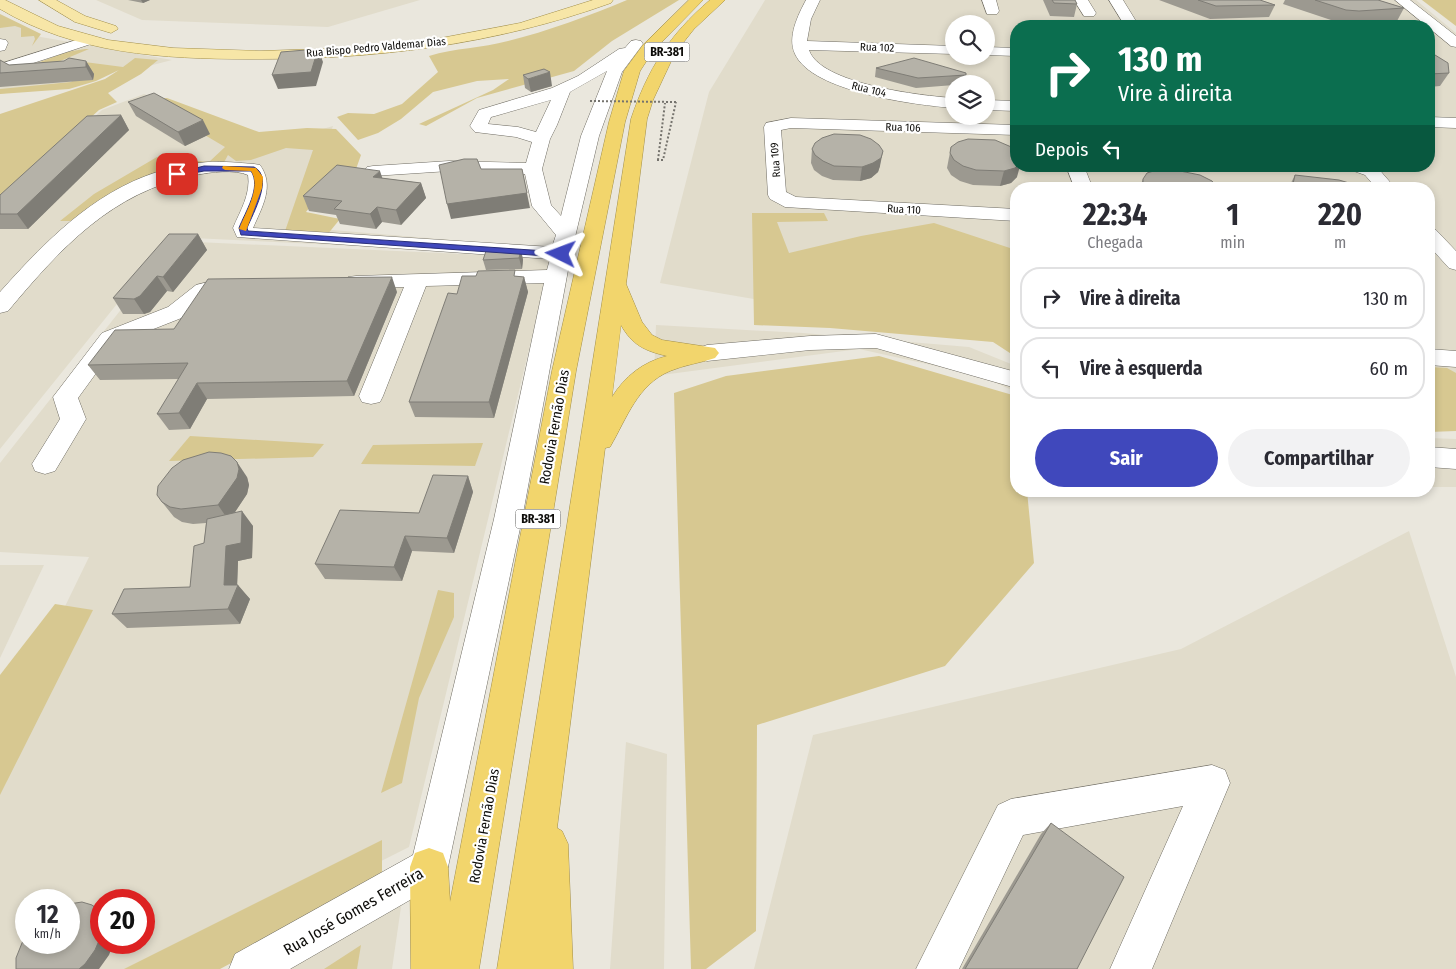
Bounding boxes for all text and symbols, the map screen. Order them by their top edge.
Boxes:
map controls [945,15,995,125]
button: search [945,15,995,65]
street label: Rua Bispo Pedro Valdemar Dias [306,35,447,60]
text: 130 m [1118,38,1202,80]
street label: Rua 102 [860,40,895,55]
icon: right [1035,40,1100,105]
road number: BR-381 [644,42,690,62]
button: layers [945,75,995,125]
street label: Rua 104 [850,79,888,100]
text: Vire à direita [1118,80,1232,107]
street label: Rua 106 [885,120,921,135]
icon: left [1098,135,1126,163]
text: Depois [1035,138,1088,161]
street label: Rua 109 [768,142,783,178]
pin [156,153,198,195]
icon: arrive [163,160,191,188]
text: 22:34 [1083,197,1148,233]
text: 1 [1226,197,1239,233]
text: 220 [1318,197,1362,233]
street label: Rua 110 [887,202,921,217]
position arrow [534,227,586,279]
text: Chegada [1087,233,1143,252]
text: min [1220,233,1245,252]
text: m [1334,233,1346,252]
icon: right [1037,284,1065,312]
text: Vire à direita [1080,287,1181,310]
text: 130 m [1363,287,1408,310]
icon: left [1037,354,1065,382]
text: Vire à esquerda [1080,357,1202,380]
text: 60 m [1370,357,1408,380]
street label: Rodovia Fernão Dias [536,368,573,486]
button: Sair [1035,429,1218,487]
button: Compartilhar [1228,429,1410,487]
road number: BR-381 [516,509,560,528]
street label: Rodovia Fernão Dias [466,767,503,885]
street label: Rua José Gomes Ferreira [280,864,427,959]
speed limit sign: 20 [90,889,155,954]
text: 12 [36,900,59,930]
text: km/h [34,927,61,941]

